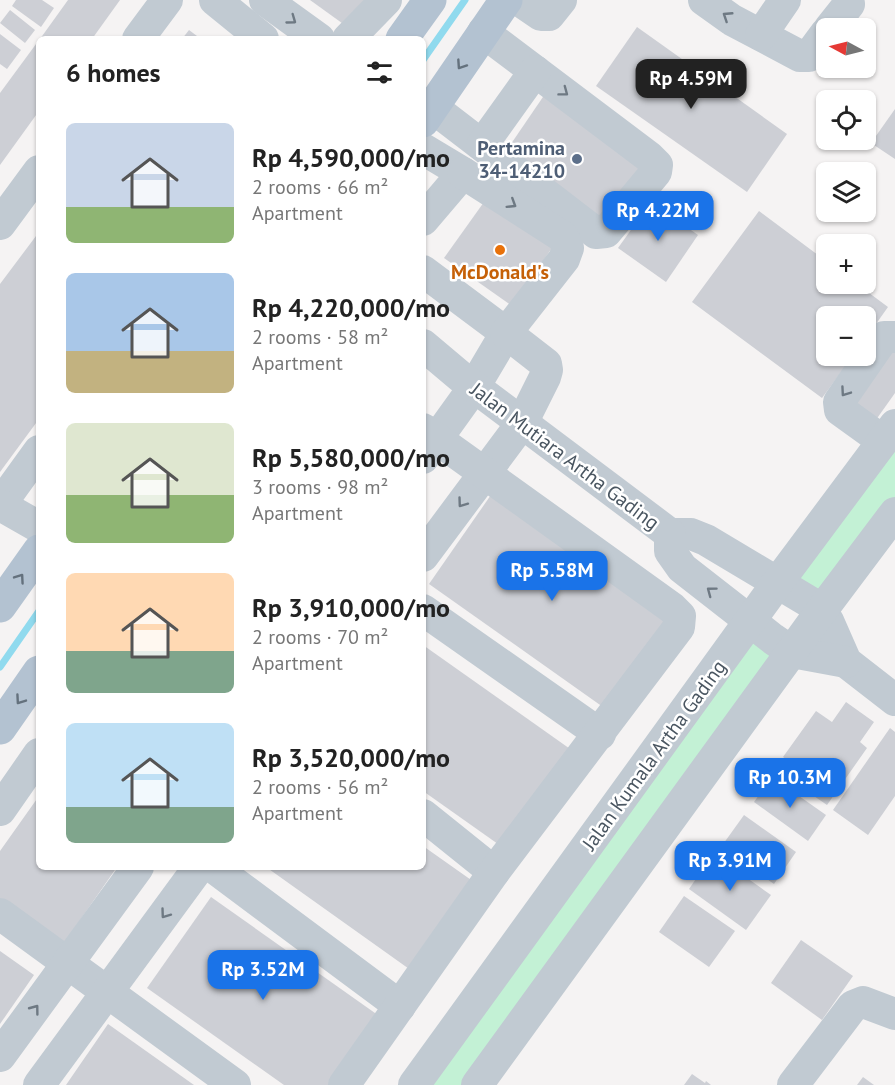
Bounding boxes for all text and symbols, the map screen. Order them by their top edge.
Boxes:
one-way arrow [723,11,733,23]
one-way arrow [285,12,296,23]
north arrow [816,18,876,78]
map controls [816,18,876,366]
text: 6 homes [66,56,161,89]
icon: filters [363,56,396,89]
one-way arrow [457,59,468,70]
pin: Rp 4.59M [629,59,753,110]
text: Rp 4.59M [650,65,732,91]
one-way arrow [557,85,568,96]
button: locate [816,90,876,150]
place label: Pertamina 34-14210 [477,135,565,184]
text: Rp 4,590,000/mo [252,141,450,174]
icon: home [114,147,186,219]
marker: Pertamina 34-14210 [570,152,584,166]
button: layers [816,162,876,222]
text: 2 rooms · 66 m² [252,174,388,200]
pin: Rp 4.22M [596,191,720,242]
one-way arrow [506,197,516,209]
text: Rp 4.22M [617,197,699,223]
text: Apartment [252,200,343,226]
button: + [816,234,876,294]
marker: McDonald's [493,243,507,257]
place label: McDonald's [451,259,549,285]
text: Rp 4,220,000/mo [252,291,450,324]
icon: home [114,297,186,369]
button: − [816,306,876,366]
text: 2 rooms · 58 m² [252,324,388,350]
text: Apartment [252,350,343,376]
street label: Jalan Mutiara Artha Gading [465,376,665,536]
one-way arrow [841,386,852,397]
text: Rp 5,580,000/mo [252,441,450,474]
icon: home [114,447,186,519]
text: 3 rooms · 98 m² [252,474,388,500]
one-way arrow [458,497,469,508]
text: Apartment [252,500,343,526]
pin: Rp 5.58M [490,551,614,602]
text: Rp 5.58M [511,557,593,583]
one-way arrow [12,574,23,585]
one-way arrow [706,587,717,598]
text: Rp 3,910,000/mo [252,591,450,624]
icon: home [114,597,186,669]
text: 2 rooms · 70 m² [252,624,388,650]
text: Apartment [252,650,343,676]
street label: Jalan Kumala Artha Gading [576,655,732,856]
one-way arrow [16,693,27,704]
text: Rp 3,520,000/mo [252,741,450,774]
icon: home [114,747,186,819]
pin: Rp 10.3M [728,758,852,809]
text: Rp 10.3M [749,764,831,790]
text: 2 rooms · 56 m² [252,774,388,800]
text: Apartment [252,800,343,826]
pin: Rp 3.91M [668,841,792,892]
text: Rp 3.91M [689,847,771,873]
one-way arrow [161,908,172,919]
pin: Rp 3.52M [201,950,325,1001]
text: Rp 3.52M [222,956,304,982]
one-way arrow [28,1005,39,1016]

